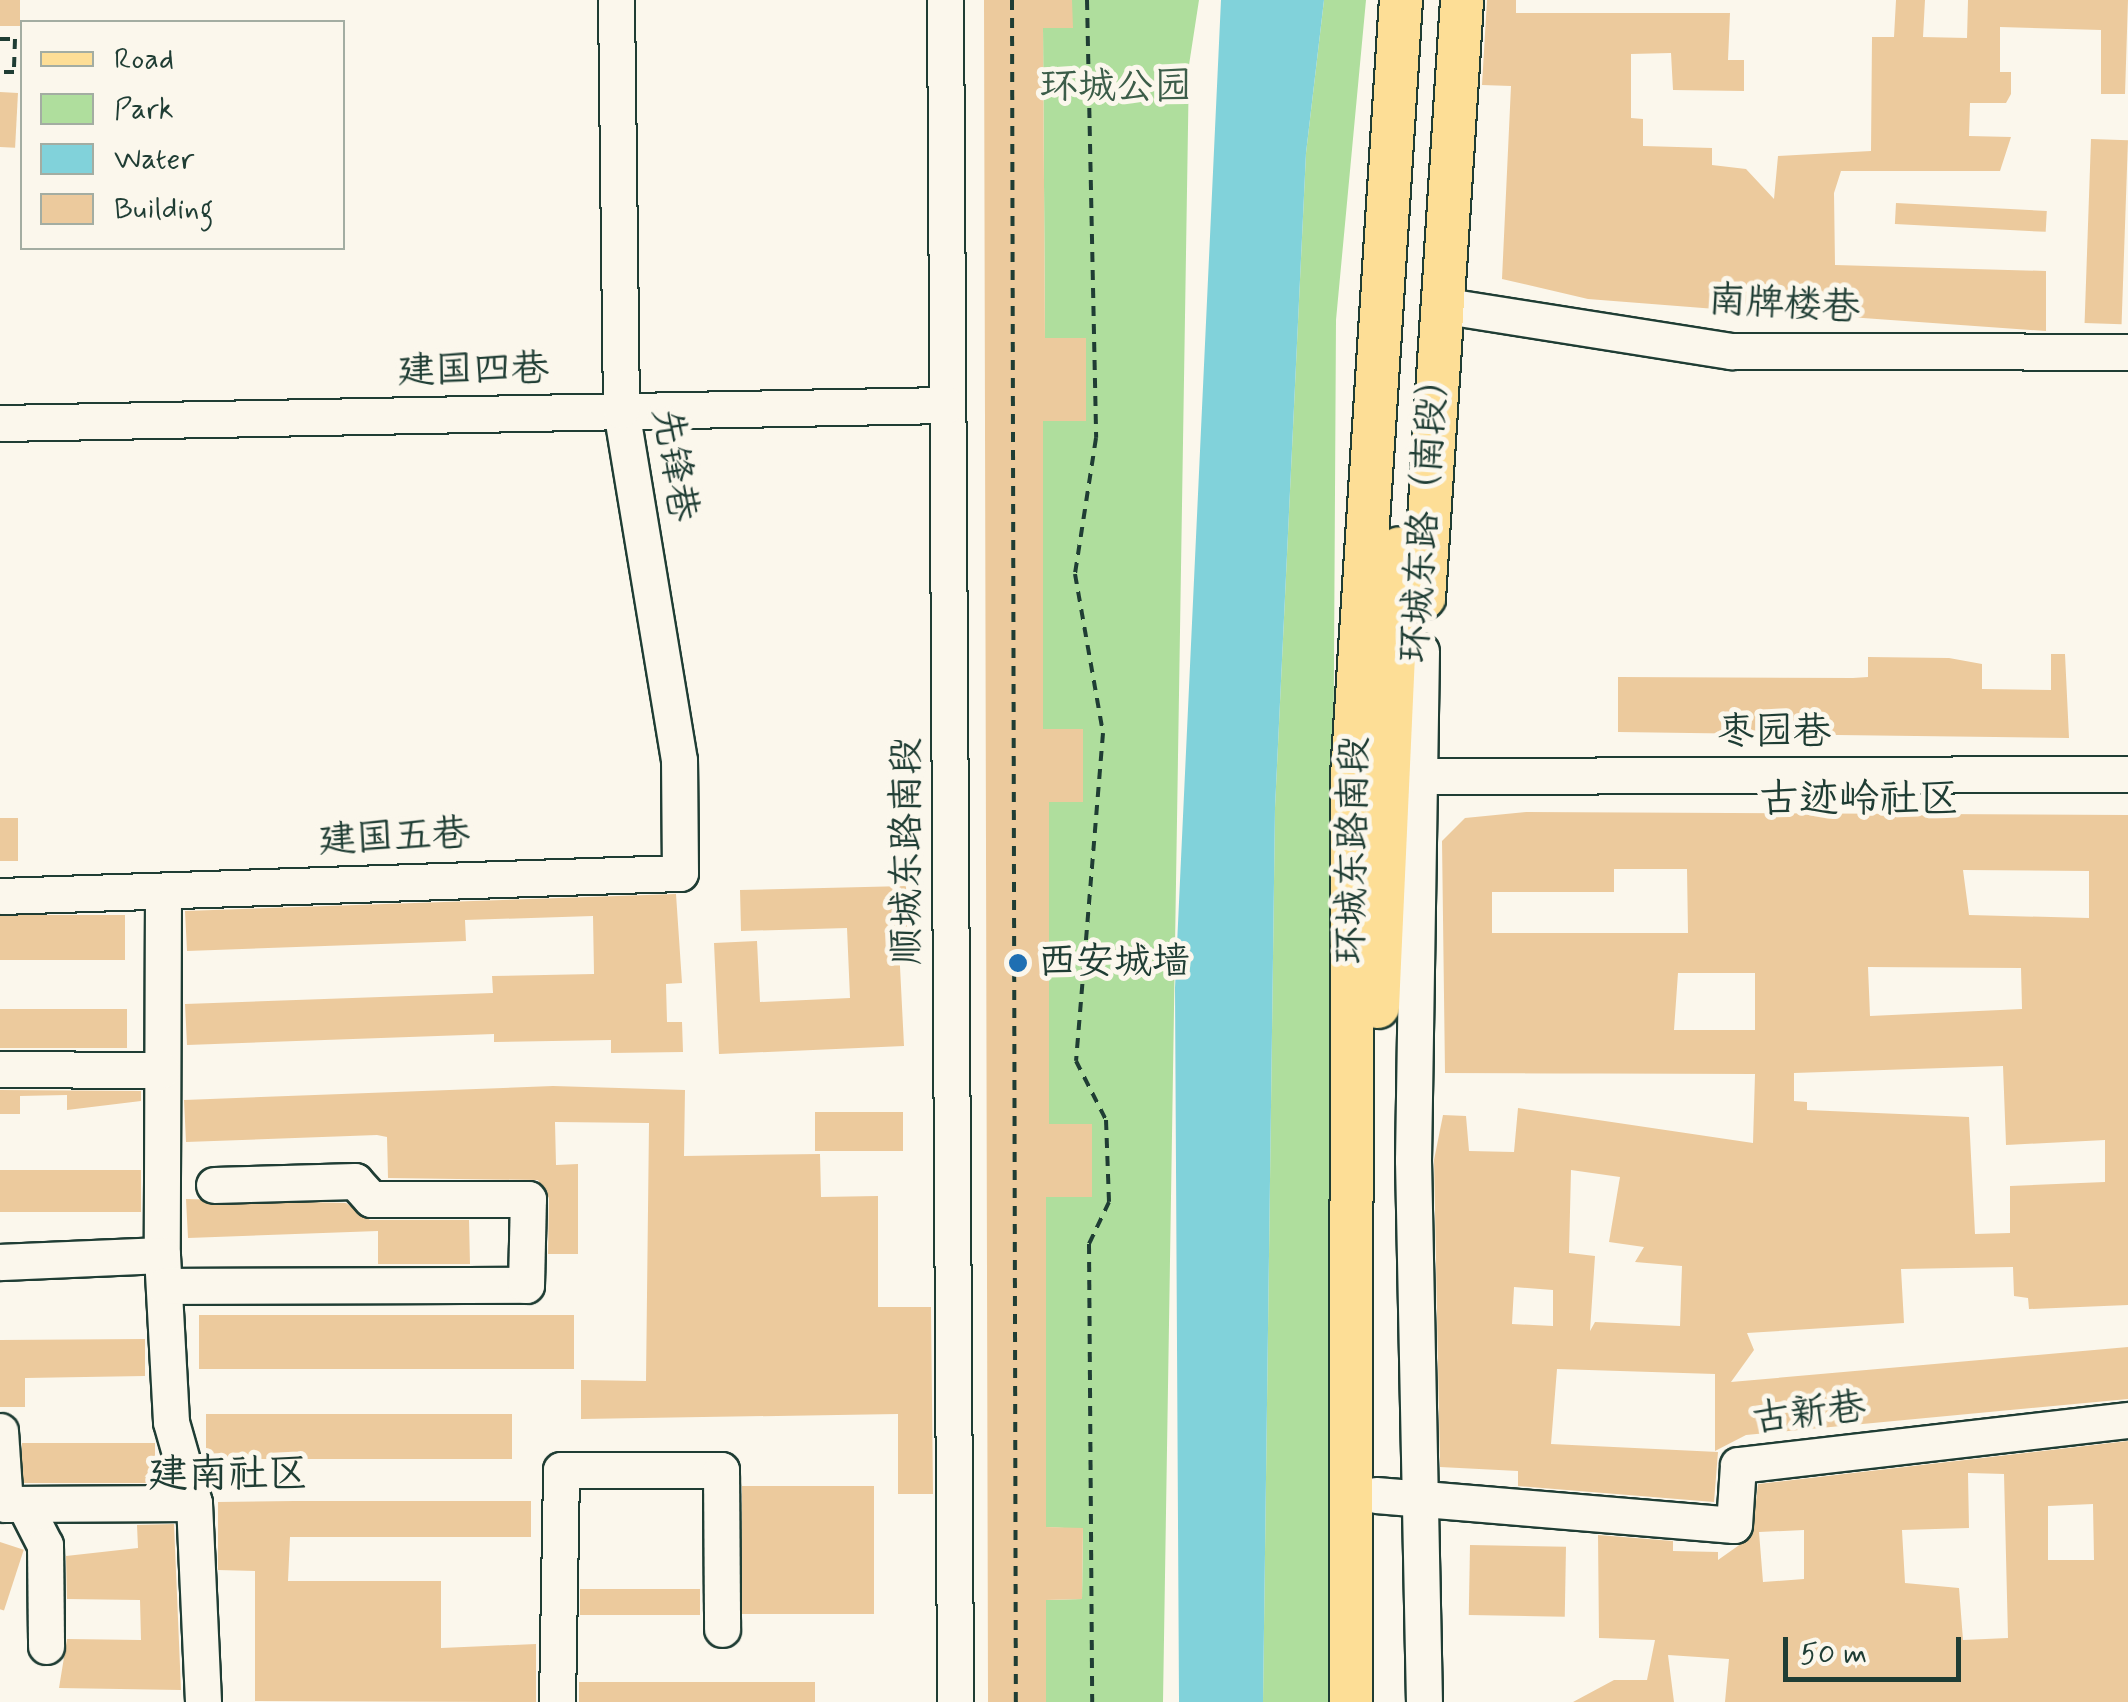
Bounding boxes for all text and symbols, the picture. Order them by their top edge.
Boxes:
legend [20,20,345,250]
text: Road [114,40,174,79]
park label: 环城公园 [1040,65,1192,111]
text: Park [114,90,174,129]
text: Water [114,140,194,179]
text: Building [114,190,213,229]
street label: 南牌楼巷 [1707,278,1861,332]
street label: 建国四巷 [397,347,549,395]
street label: 环城东路（南段） [1393,358,1459,664]
street label: 先锋巷 [643,405,705,525]
street label: 枣园巷 [1717,710,1831,756]
street label: 环城东路南段 [1329,736,1379,964]
street label: 顺城东路南段 [885,737,931,965]
district label: 古迹岭社区 [1759,776,1959,824]
street label: 建国五巷 [317,811,471,865]
place label: 西安城墙 [1038,940,1190,986]
marker: 西安城墙 [1007,952,1029,974]
street label: 古新巷 [1750,1384,1868,1444]
district label: 建南社区 [148,1451,308,1499]
scale bar [1788,1617,1966,1679]
text: 50 m [1800,1635,1867,1674]

